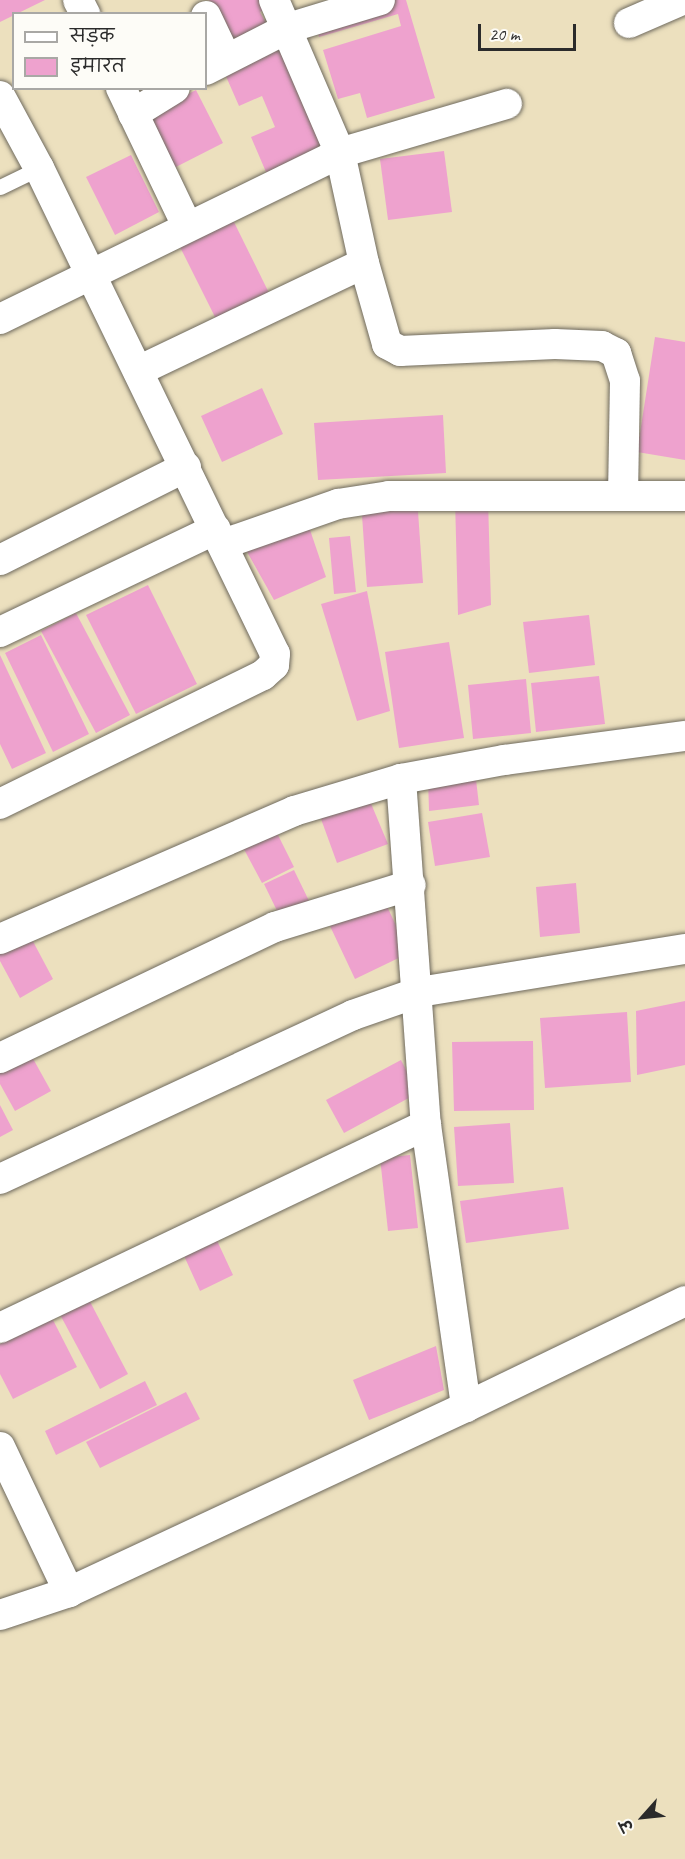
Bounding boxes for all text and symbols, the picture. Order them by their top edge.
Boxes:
legend [12,12,207,90]
scale bar [481,12,578,50]
text: 20 m [489,23,520,45]
text: सड़क [70,25,114,47]
text: इमारत [70,55,125,77]
north arrow [613,1787,673,1847]
text: उ [616,1816,638,1834]

